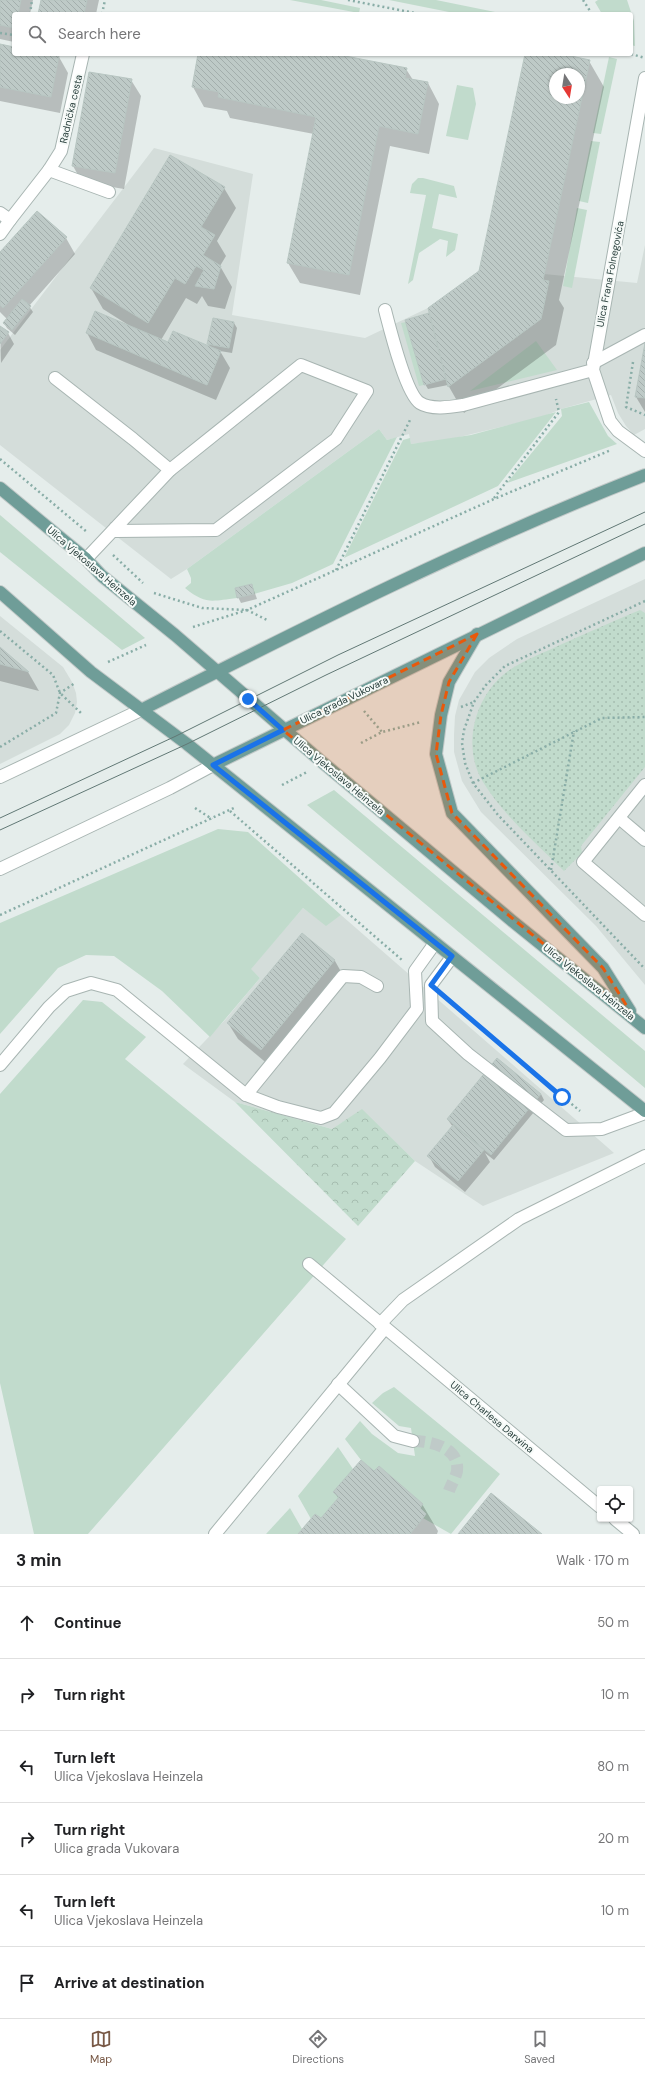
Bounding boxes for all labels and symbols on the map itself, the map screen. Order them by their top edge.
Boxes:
north arrow [549,68,585,104]
street label: Radnička cesta [57,73,85,145]
street label: Ulica Frana Folnegovića [593,220,627,328]
street label: Ulica Vjekoslava Heinzela [44,524,140,608]
street label: Ulica grada Vukovara [298,673,390,727]
route end [239,690,257,708]
street label: Ulica Vjekoslava Heinzela [291,734,387,818]
street label: Ulica Vjekoslava Heinzela [540,941,638,1023]
route start [553,1088,571,1106]
street label: Ulica Charlesa Darwina [447,1378,537,1456]

